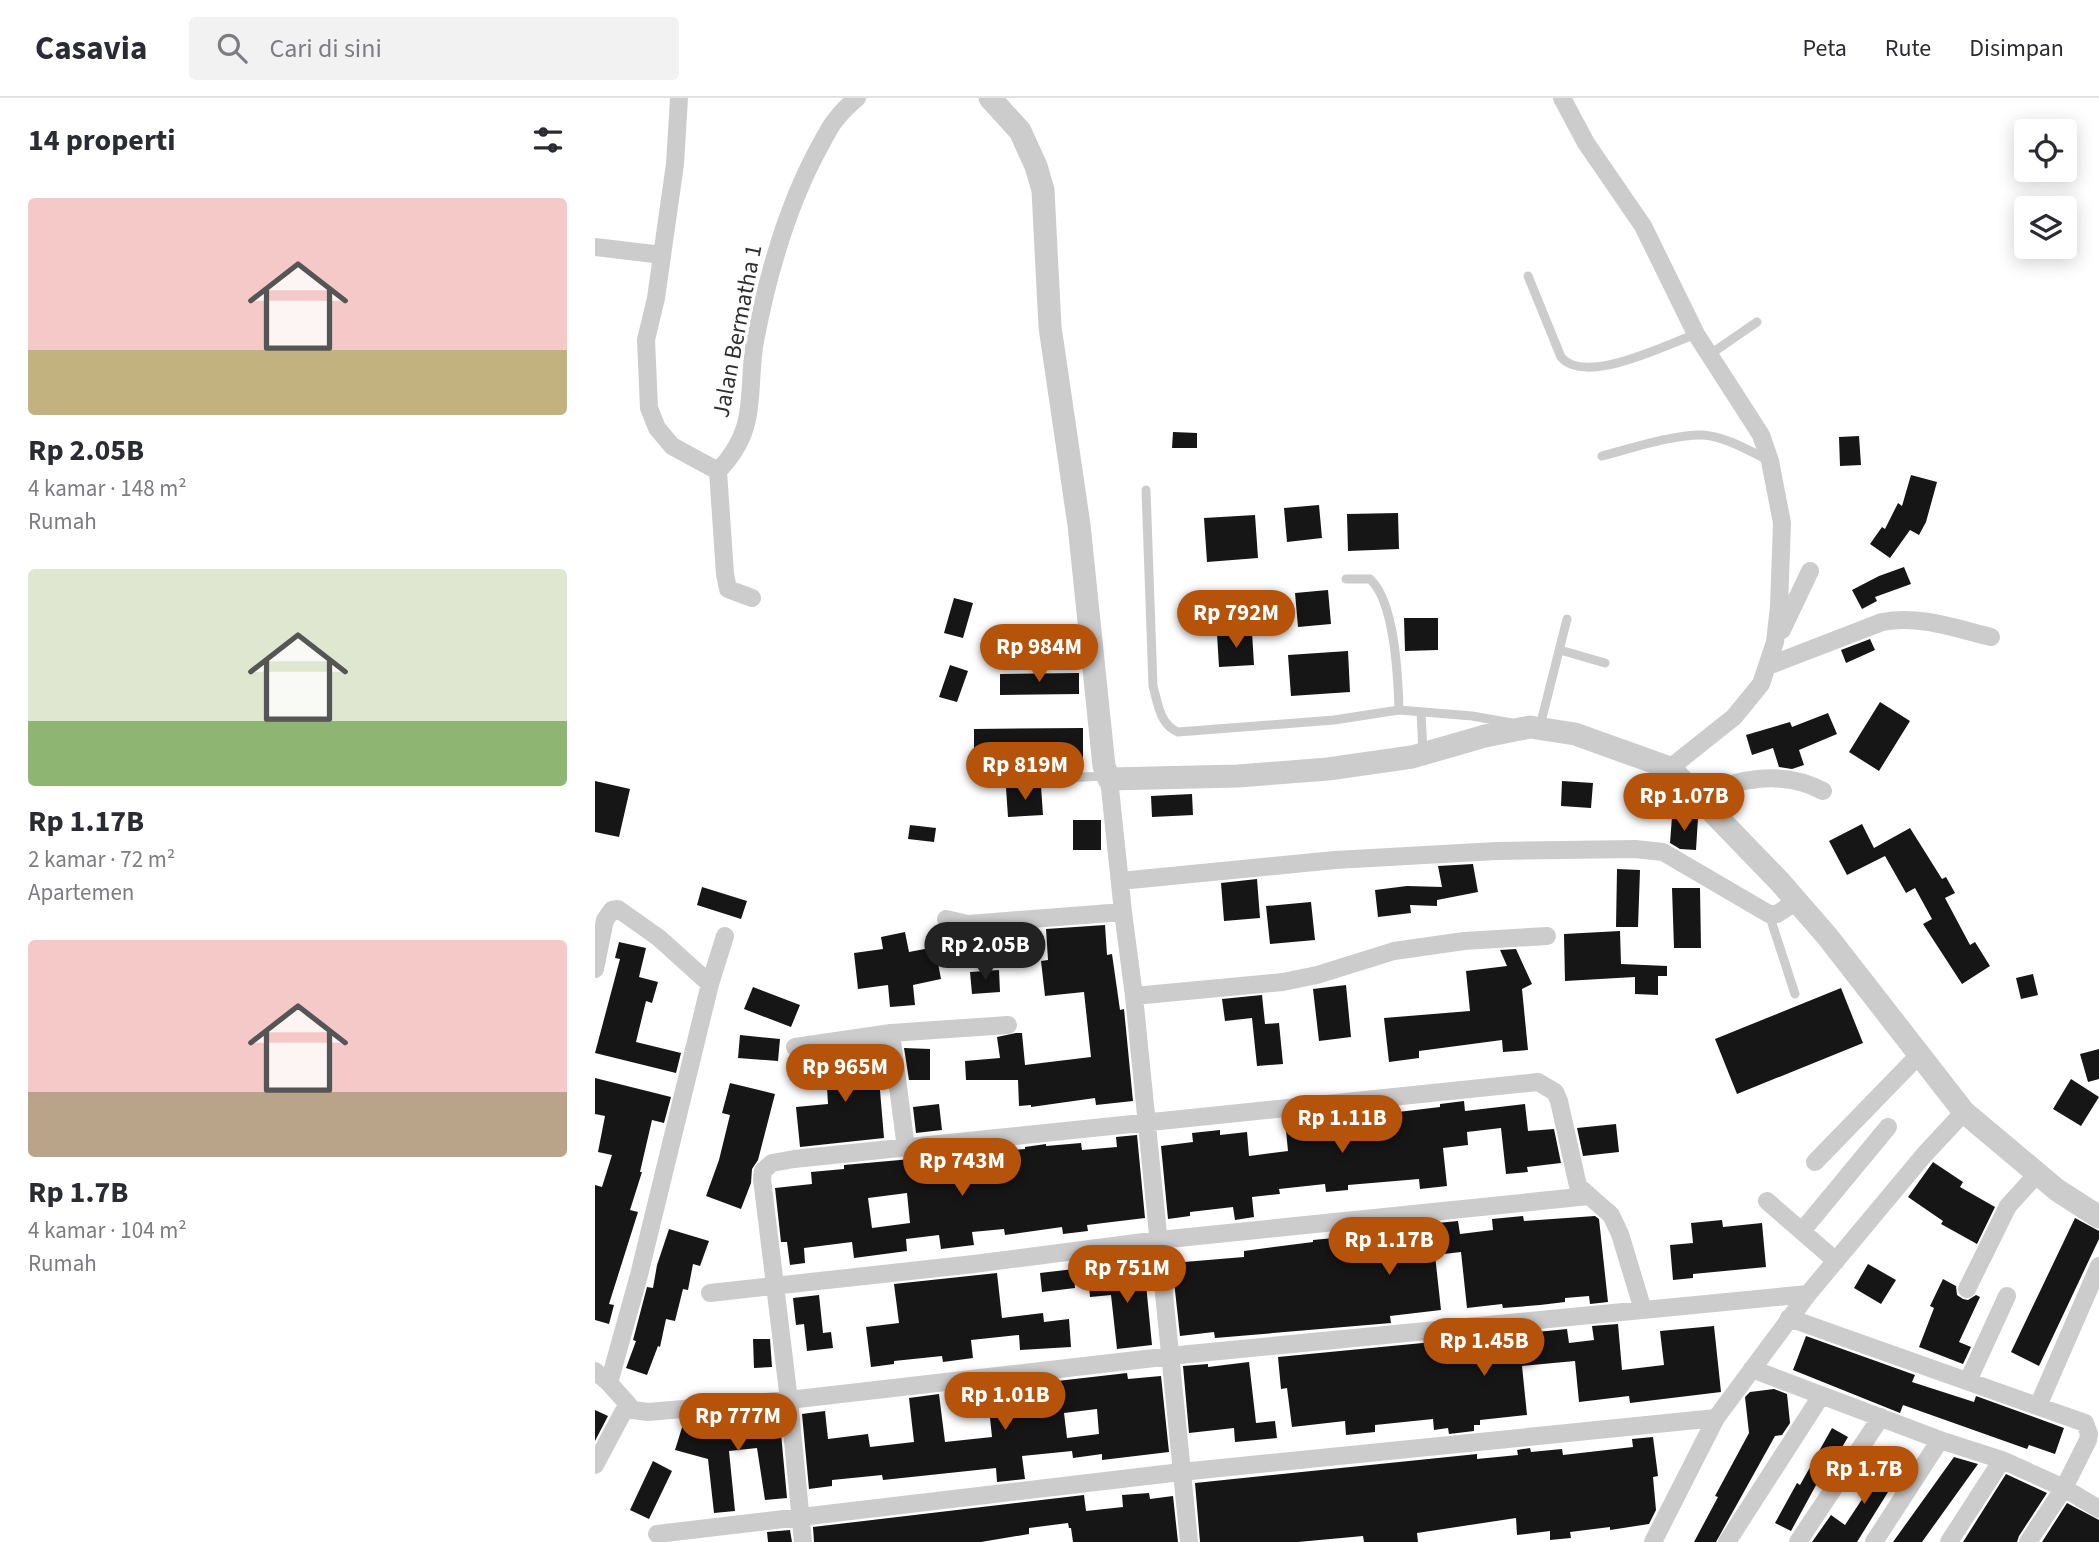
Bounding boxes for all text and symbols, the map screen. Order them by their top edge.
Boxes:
search box [189,17,679,80]
text: Casavia [35,25,147,72]
icon: search [213,29,251,67]
text: Cari di sini [269,30,382,67]
text: Peta [1802,31,1847,66]
text: Rute [1885,31,1931,66]
text: Disimpan [1969,31,2064,66]
text: 14 properti [28,119,176,162]
map controls [2014,119,2077,259]
button: locate [2014,119,2077,182]
icon: filters [529,121,567,159]
button: layers [2014,196,2077,259]
street label: Jalan Bermatha 1 [704,241,771,421]
icon: home [235,243,361,369]
text: Rp 2.05B [28,429,144,472]
text: 4 kamar · 148 m² [28,472,187,505]
text: Rumah [28,505,97,538]
pin: Rp 792M [1171,590,1301,650]
text: Rp 792M [1193,596,1279,629]
icon: home [235,614,361,740]
pin: Rp 984M [974,624,1104,684]
text: Rp 984M [996,630,1082,663]
pin: Rp 819M [960,742,1090,802]
text: Rp 819M [982,748,1068,781]
pin: Rp 1.07B [1612,774,1756,833]
text: Rp 1.07B [1639,779,1729,812]
text: Rp 1.17B [28,800,144,843]
text: 2 kamar · 72 m² [28,843,175,876]
text: Apartemen [28,876,134,909]
pin: Rp 2.05B [913,922,1057,982]
text: Rp 2.05B [940,928,1030,961]
icon: home [235,985,361,1111]
pin: Rp 965M [780,1044,910,1104]
text: Rp 965M [802,1050,888,1083]
pin: Rp 1.11B [1270,1096,1414,1155]
text: Rp 1.11B [1297,1101,1387,1134]
pin: Rp 743M [897,1138,1027,1198]
text: Rp 743M [919,1144,1005,1177]
text: Rp 1.7B [28,1171,128,1214]
text: 4 kamar · 104 m² [28,1214,187,1247]
pin: Rp 1.17B [1317,1218,1461,1277]
text: Rp 1.17B [1344,1223,1434,1256]
pin: Rp 751M [1062,1246,1192,1305]
text: Rumah [28,1247,97,1280]
text: Rp 751M [1084,1251,1170,1284]
pin: Rp 1.45B [1412,1318,1556,1378]
text: Rp 1.45B [1439,1324,1529,1357]
pin: Rp 1.01B [933,1372,1077,1432]
text: Rp 1.01B [960,1378,1050,1411]
pin: Rp 777M [673,1394,803,1453]
text: Rp 777M [695,1399,781,1432]
pin: Rp 1.7B [1799,1446,1929,1506]
text: Rp 1.7B [1826,1452,1902,1485]

